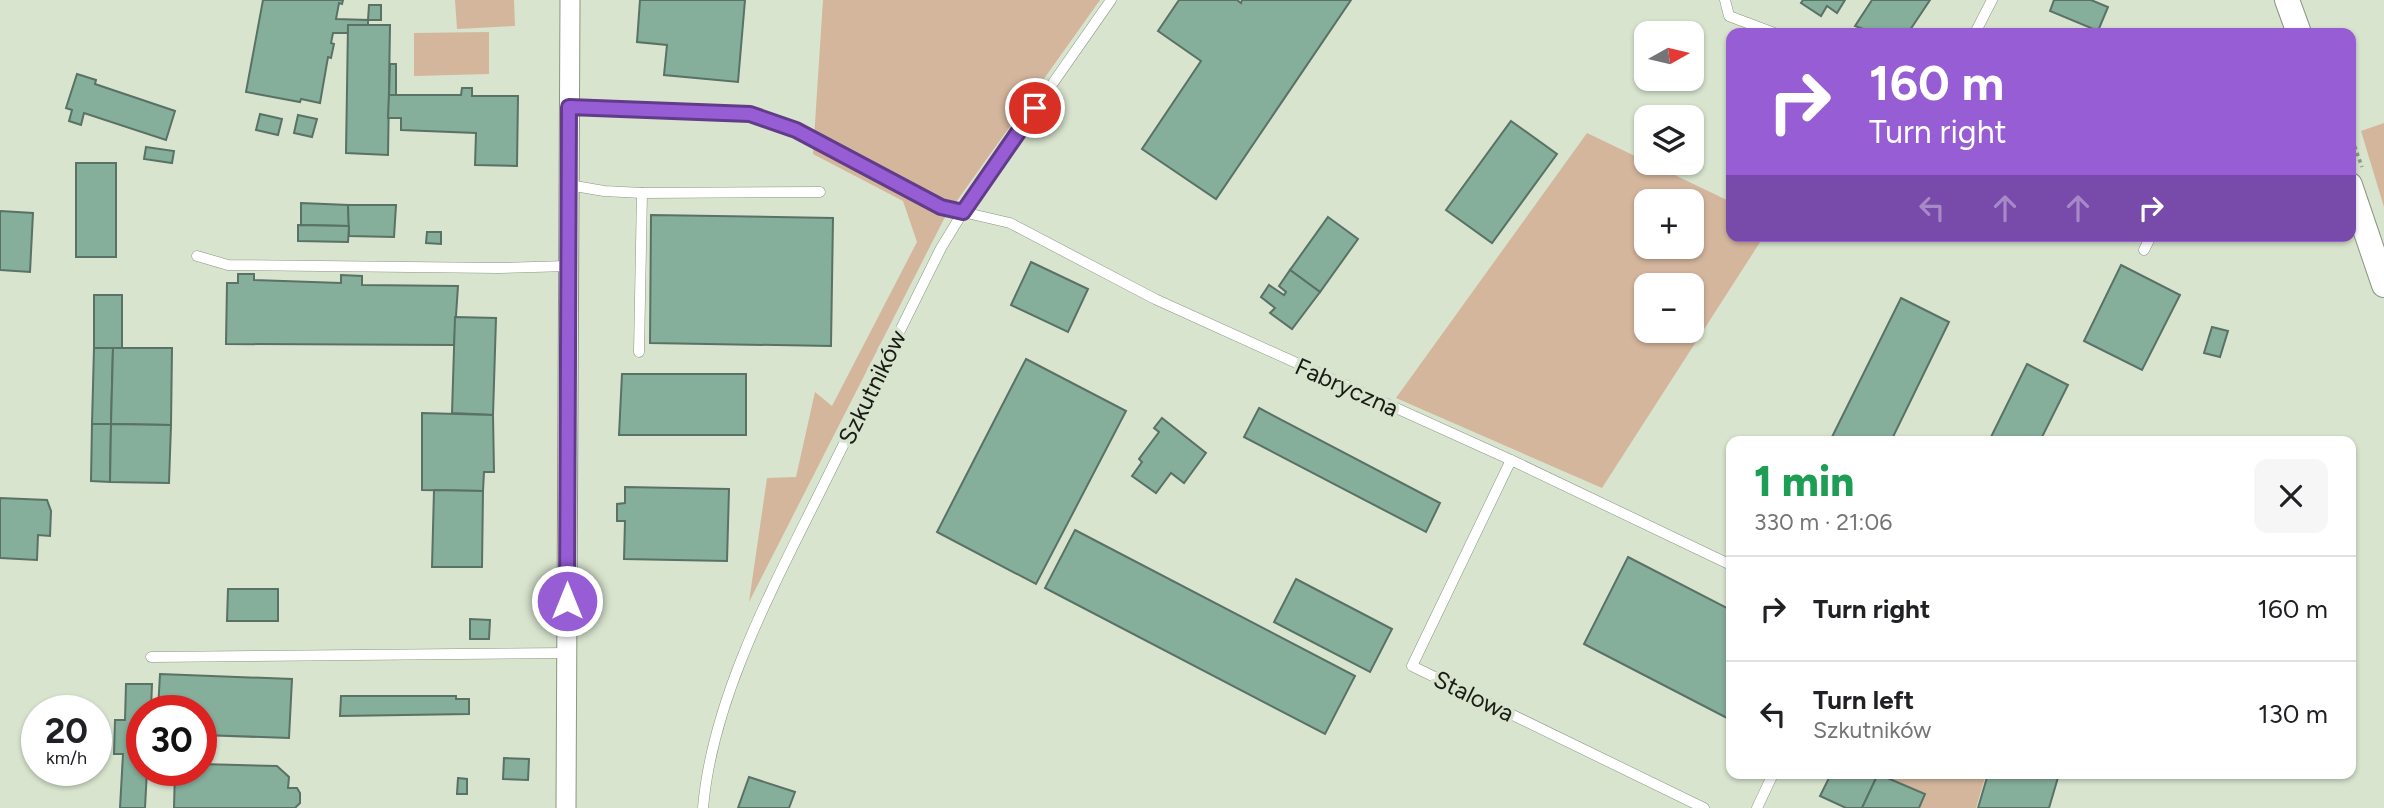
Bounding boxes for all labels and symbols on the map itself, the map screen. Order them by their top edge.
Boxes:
north arrow [1634,21,1704,91]
pin [1005,78,1065,138]
street label: Szkutników [832,325,912,449]
street label: Fabryczna [1291,351,1403,423]
position arrow [530,564,604,638]
street label: Stalowa [1429,664,1519,728]
speed limit sign: 30 [126,695,217,786]

